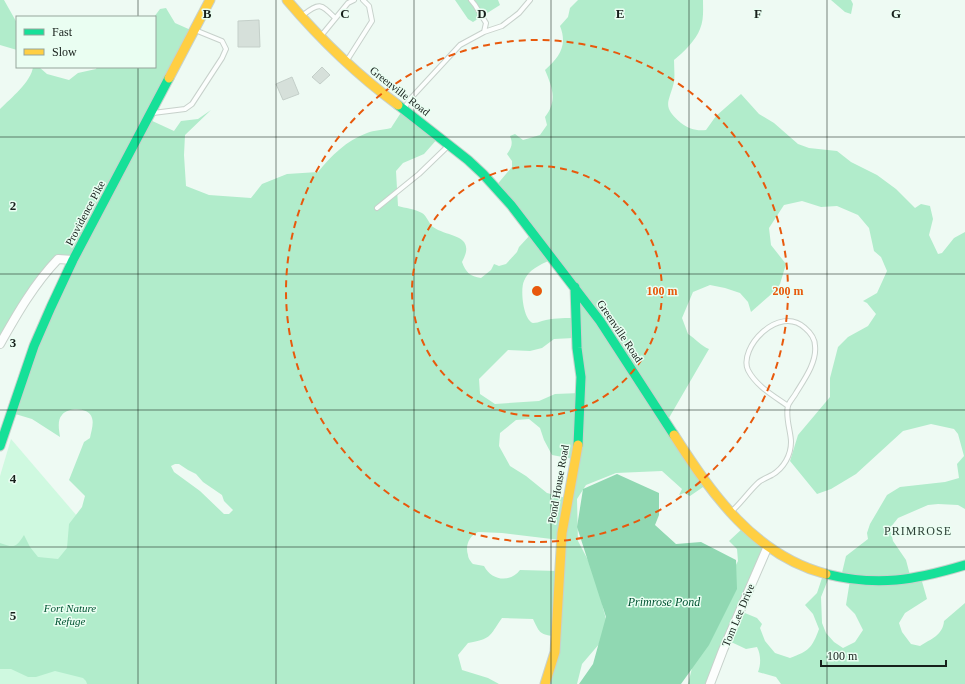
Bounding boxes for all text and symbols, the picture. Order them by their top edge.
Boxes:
text: B [203,6,212,21]
text: C [340,6,350,21]
text: D [477,6,487,21]
text: E [616,6,624,21]
text: F [754,6,762,21]
text: G [891,6,901,21]
legend [16,16,156,68]
text: Fast [52,25,73,39]
text: Slow [52,45,77,59]
street label: Greenville Road [368,64,433,118]
street label: Providence Pike [63,178,107,248]
text: 2 [10,198,16,213]
centre of rings [530,284,544,298]
text: 100 m [647,284,678,298]
text: 200 m [773,284,804,298]
street label: Greenville Road [595,298,645,365]
text: 3 [10,335,17,350]
street label: Pond House Road [545,443,571,524]
text: 4 [10,471,17,486]
district label: PRIMROSE [884,524,952,538]
street label: Tom Lee Drive [719,582,757,648]
water label: Primrose Pond [627,595,701,609]
park label: Fort Nature Refuge [43,602,96,627]
text: 5 [10,608,17,623]
scale bar [821,642,946,668]
text: 100 m [827,649,858,663]

